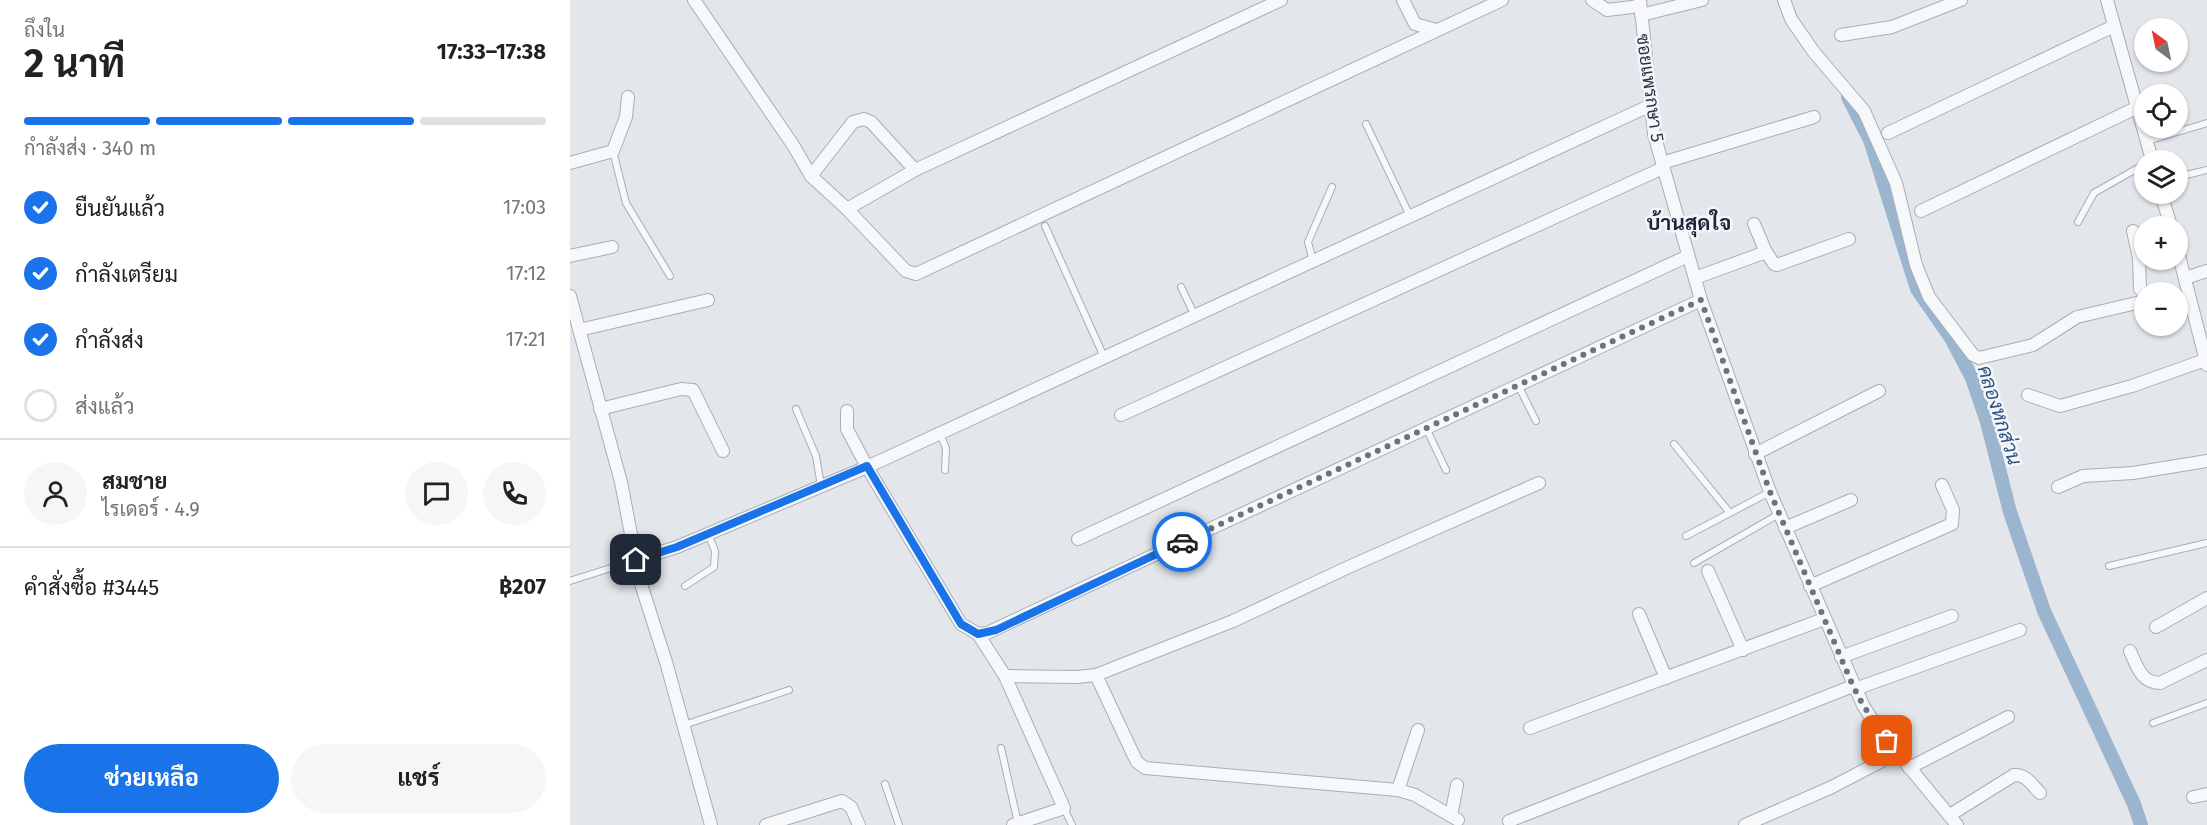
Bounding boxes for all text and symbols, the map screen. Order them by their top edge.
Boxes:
text: ถึงใน [24,18,65,42]
north arrow [2134,18,2188,72]
map controls [2134,18,2188,336]
street label: ซอยแพรกษา 5 [1632,32,1668,144]
text: 17:33–17:38 [437,38,546,65]
text: 2 นาที [24,41,125,87]
button: locate [2134,84,2188,138]
text: กำลังส่ง · 340 m [24,136,156,160]
button: layers [2134,150,2188,204]
icon: check [24,191,57,224]
text: ยืนยันแล้ว [75,195,165,222]
text: 17:03 [503,195,546,219]
district label: บ้านสุดใจ [1647,209,1731,238]
button: + [2134,216,2188,270]
icon: check [24,257,57,290]
text: กำลังเตรียม [75,261,178,288]
text: 17:12 [506,261,546,285]
button: − [2134,282,2188,336]
icon: check [24,323,57,356]
text: กำลังส่ง [75,327,144,354]
text: 17:21 [506,327,546,351]
water label: คลองหกส่วน [1973,362,2027,468]
text: ส่งแล้ว [75,393,135,420]
button: person [24,462,87,525]
button: chat [405,462,468,525]
button: phone [483,462,546,525]
text: สมชาย [102,468,168,495]
text: ไรเดอร์ · 4.9 [102,497,200,521]
courier [1152,512,1212,572]
icon: car [1166,526,1199,559]
pin [610,534,661,585]
icon: home [619,543,652,576]
text: ฿207 [499,573,546,600]
text: คำสั่งซื้อ #3445 [24,574,159,601]
pin [1861,715,1912,766]
icon: bag [1870,724,1903,757]
button: ช่วยเหลือ [24,744,279,813]
button: แชร์ [291,744,546,813]

